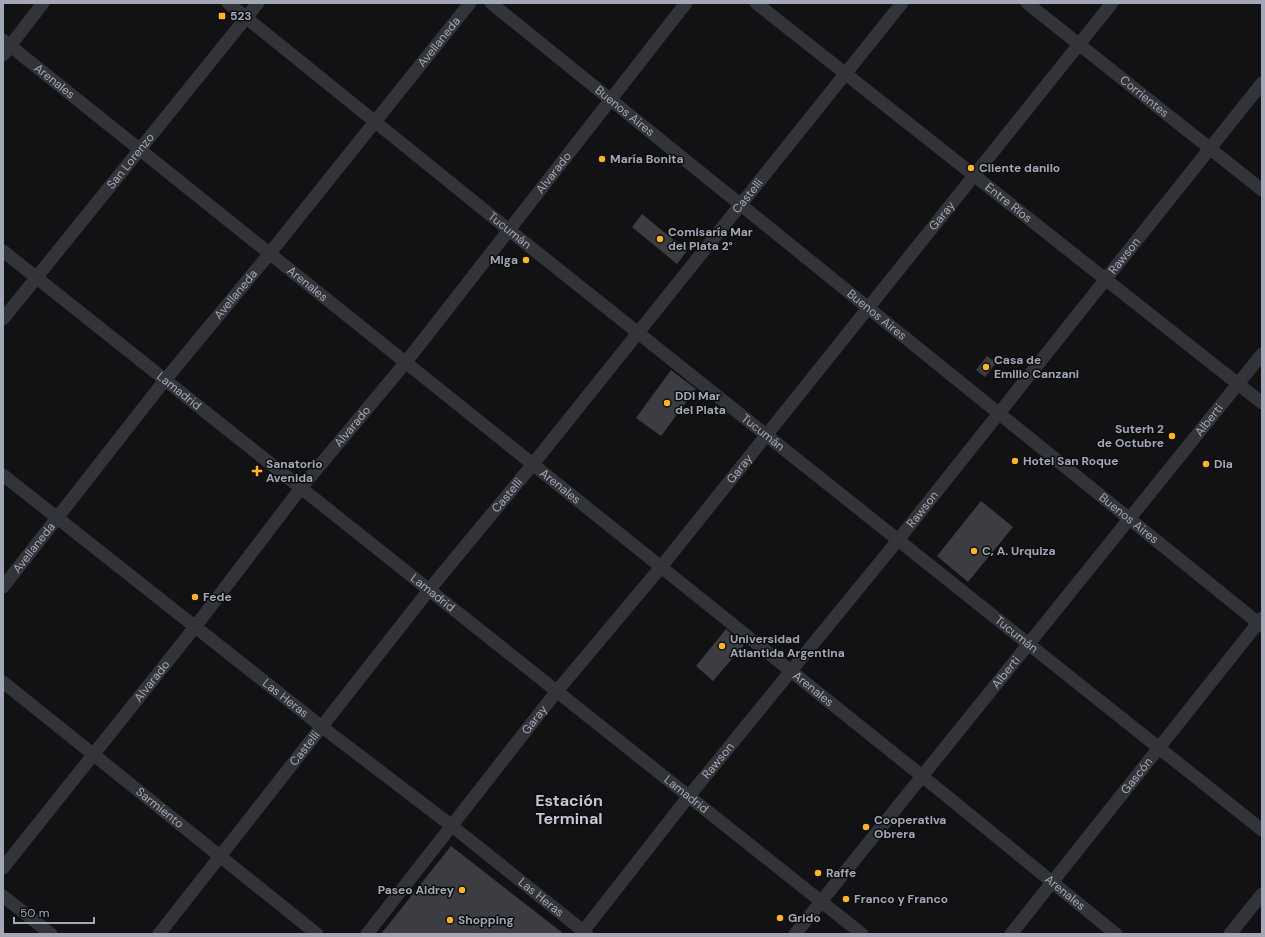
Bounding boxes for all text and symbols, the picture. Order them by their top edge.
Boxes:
place label: 523 [230,8,252,24]
marker: 523 [217,11,227,21]
street label: Avellaneda [414,13,464,70]
street label: Arenales [31,60,78,102]
street label: Corrientes [1116,72,1172,121]
street label: Buenos Aires [592,82,658,140]
street label: San Lorenzo [103,130,158,192]
street label: Alvarado [532,149,575,197]
place label: María Bonita [610,151,684,167]
marker: María Bonita [597,154,607,164]
place label: Cliente danilo [979,160,1060,176]
marker: Cliente danilo [966,163,976,173]
street label: Castelli [729,175,767,217]
street label: Entre Ríos [982,179,1035,226]
street label: Garay [925,198,959,234]
street label: Tucumán [485,208,535,253]
place label: Comisaría Mar del Plata 2° [668,224,753,254]
marker: Comisaría Mar del Plata 2° [655,234,665,244]
street label: Rawson [1105,234,1144,277]
place label: Miga [490,252,518,268]
marker: Miga [521,255,531,265]
street label: Arenales [284,263,331,305]
street label: Avellaneda [211,266,261,323]
street label: Buenos Aires [844,286,910,344]
place label: Casa de Emilio Canzani [994,352,1079,382]
marker: Casa de Emilio Canzani [981,362,991,372]
street label: Lamadrid [154,368,205,414]
place label: DDI Mar del Plata [675,388,726,418]
marker: DDI Mar del Plata [662,398,672,408]
street label: Alberti [1191,400,1227,439]
street label: Alvarado [330,403,374,450]
street label: Tucumán [738,410,788,455]
place label: Suterh 2 de Octubre [1097,421,1164,451]
marker: Suterh 2 de Octubre [1167,431,1177,441]
street label: Garay [723,451,756,487]
place label: Hotel San Roque [1023,453,1118,469]
place label: Sanatorio Avenida [266,456,323,486]
marker: Hotel San Roque [1010,456,1020,466]
place label: Dia [1214,456,1233,472]
marker: Dia [1201,459,1211,469]
marker: Sanatorio Avenida [251,465,263,477]
street label: Arenales [537,465,584,508]
street label: Castelli [488,475,526,516]
street label: Rawson [903,488,942,531]
street label: Buenos Aires [1096,489,1162,547]
street label: Avellaneda [9,519,59,576]
place label: C, A. Urquiza [982,543,1055,559]
marker: C, A. Urquiza [969,546,979,556]
street label: Lamadrid [407,570,458,615]
place label: Fede [203,589,232,605]
marker: Fede [190,592,200,602]
street label: Tucumán [991,612,1041,656]
place label: Universidad Atlantida Argentina [730,631,845,661]
marker: Universidad Atlantida Argentina [717,641,727,651]
street label: Alberti [988,653,1024,692]
street label: Alvarado [130,657,173,705]
street label: Arenales [789,668,837,710]
street label: Las Heras [259,675,312,721]
street label: Garay [518,701,551,738]
street label: Castelli [286,727,324,769]
street label: Rawson [698,739,738,782]
street label: Gascón [1117,754,1156,797]
street label: Lamadrid [661,772,712,817]
street label: Sarmiento [133,784,187,832]
district label: Estación Terminal [535,790,603,829]
place label: Cooperativa Obrera [874,812,946,842]
marker: Cooperativa Obrera [861,822,871,832]
place label: Raffe [826,865,856,881]
marker: Raffe [813,868,823,878]
street label: Arenales [1041,871,1089,914]
street label: Las Heras [515,874,567,920]
place label: Paseo Aldrey [378,882,455,898]
marker: Paseo Aldrey [457,885,467,895]
place label: Franco y Franco [854,891,948,907]
marker: Franco y Franco [841,894,851,904]
scale bar [14,899,94,925]
text: 50 m [20,905,49,921]
place label: Grido [788,910,821,926]
place label: Shopping [458,912,514,928]
marker: Grido [775,913,785,923]
marker: Shopping [445,915,455,925]

